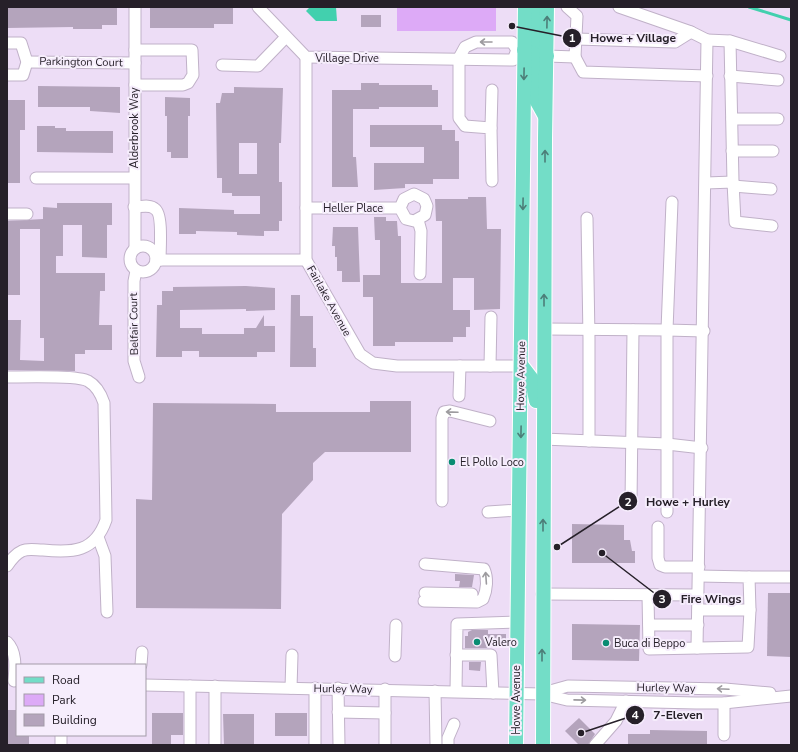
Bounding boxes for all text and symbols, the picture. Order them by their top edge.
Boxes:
one-way arrow [543,16,551,29]
callout: Howe + Village [562,26,684,50]
text: 1 [568,30,576,46]
text: Howe + Village [590,30,676,46]
one-way arrow [480,38,493,46]
street label: Village Drive [314,51,379,66]
street label: Parkington Court [39,54,123,70]
one-way arrow [520,67,528,80]
street label: Alderbrook Way [127,87,142,169]
one-way arrow [541,150,548,163]
one-way arrow [519,197,527,210]
street label: Heller Place [323,201,383,216]
street label: Fairlake Avenue [303,263,355,339]
street label: Belfair Court [126,292,142,355]
one-way arrow [540,294,548,307]
street label: Howe Avenue [513,341,529,411]
one-way arrow [446,409,459,416]
one-way arrow [517,425,524,438]
place label: El Pollo Loco [460,455,524,470]
marker: El Pollo Loco [447,457,457,467]
callout: Howe + Hurley [618,489,737,513]
text: 2 [624,494,632,510]
text: Howe + Hurley [646,494,731,510]
one-way arrow [539,519,547,532]
one-way arrow [482,572,489,585]
callout: Fire Wings [652,587,749,611]
text: 3 [658,591,666,607]
text: Fire Wings [681,591,741,607]
place label: Valero [484,635,517,650]
place label: Buca di Beppo [614,636,685,651]
marker: Valero [472,637,482,647]
marker: Buca di Beppo [601,638,611,648]
one-way arrow [538,649,546,662]
legend [16,664,146,736]
street label: Howe Avenue [509,665,524,735]
text: Road [52,672,80,688]
street label: Hurley Way [636,680,696,696]
street label: Hurley Way [313,681,373,697]
one-way arrow [717,685,730,693]
text: Park [52,692,77,708]
one-way arrow [573,697,586,704]
callout: 7-Eleven [625,703,711,727]
text: 4 [631,707,639,723]
text: 7-Eleven [653,707,703,723]
text: Building [52,712,97,728]

